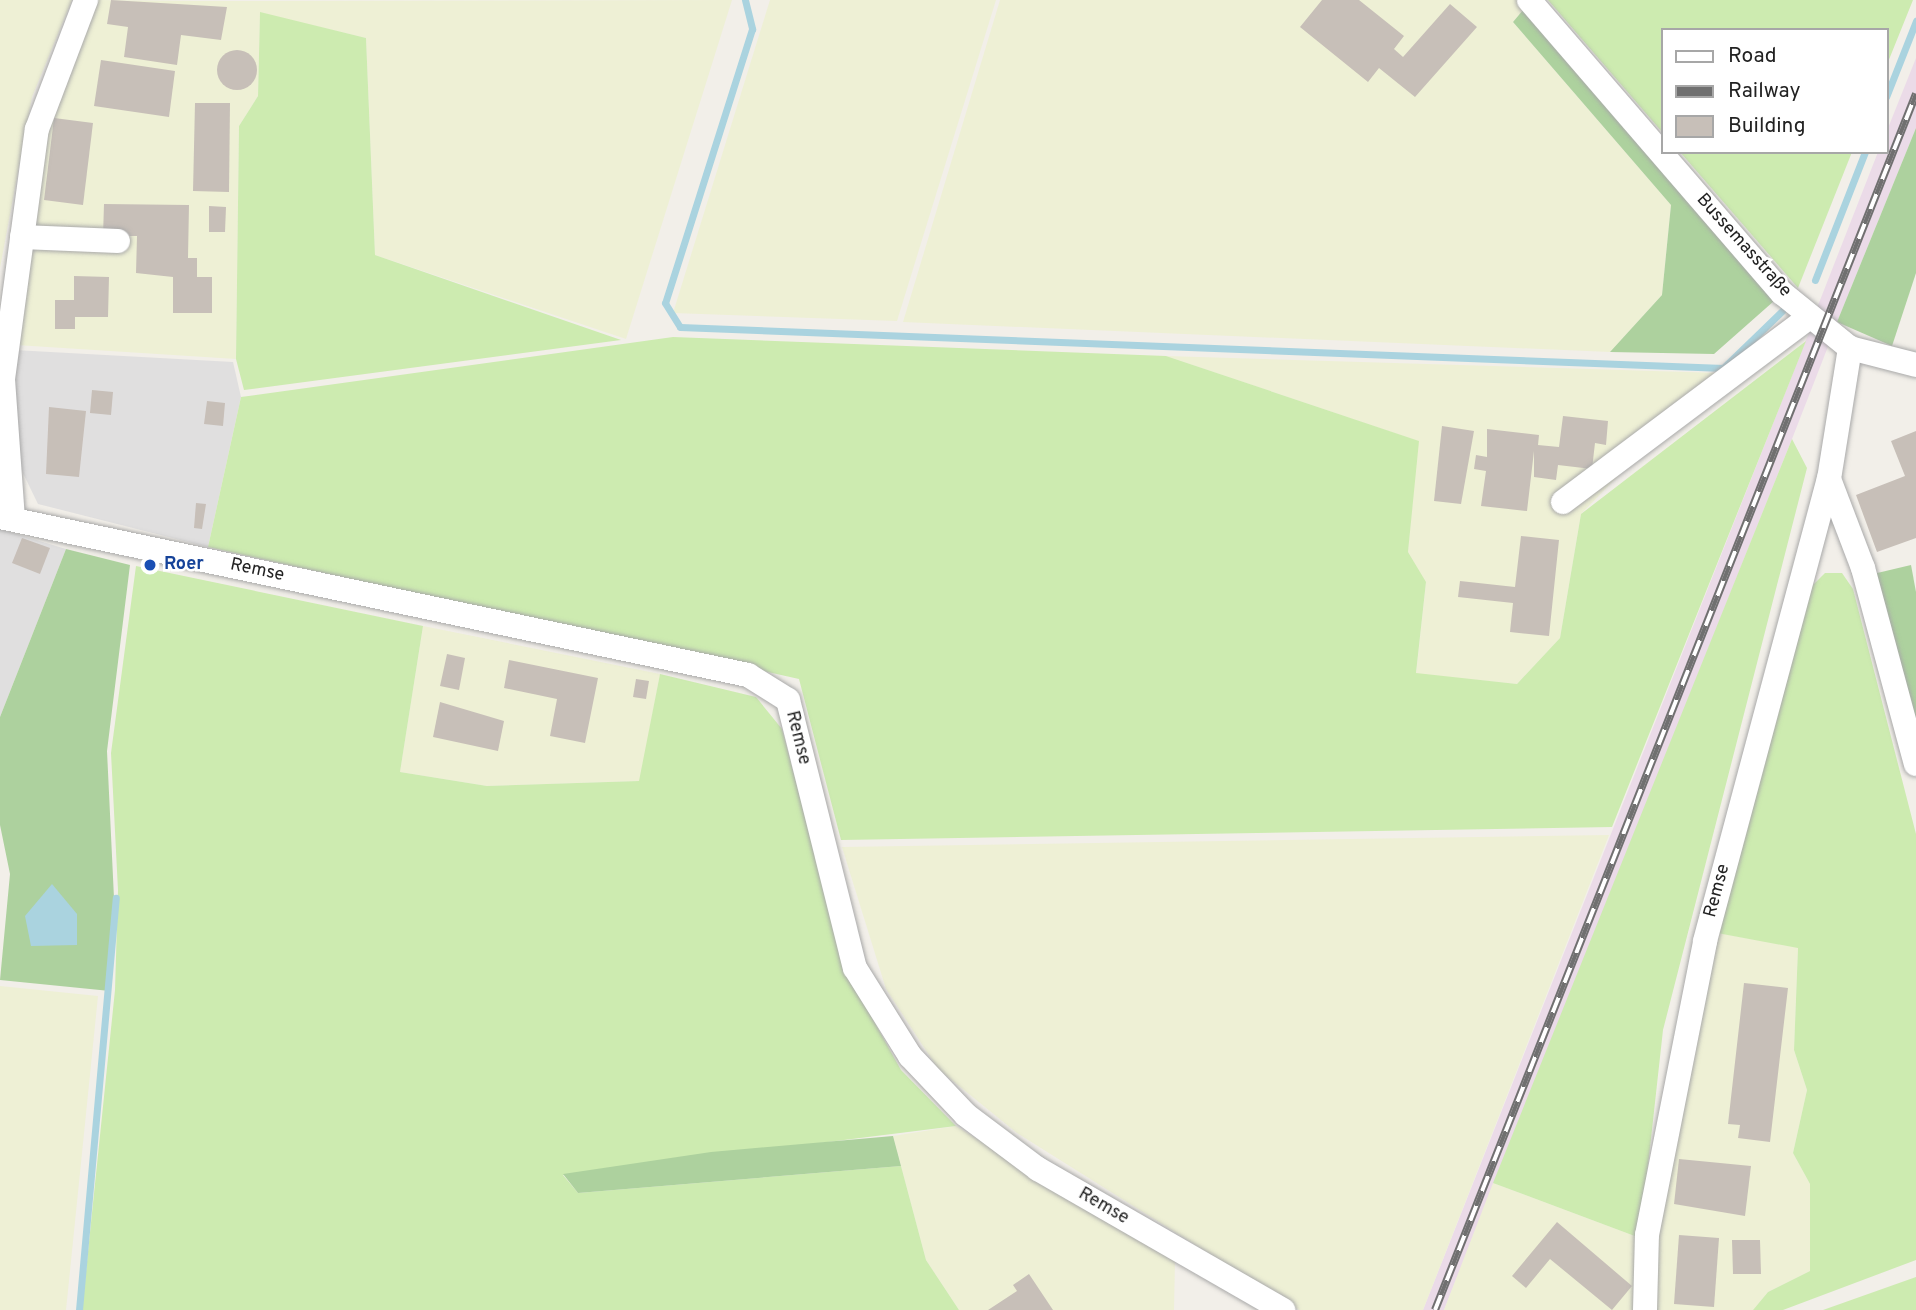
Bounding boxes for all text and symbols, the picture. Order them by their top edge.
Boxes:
legend [1660,28,1888,154]
text: Road [1728,43,1777,70]
text: Railway [1728,78,1801,105]
text: Building [1728,113,1806,140]
street label: Bussemasstraße [1691,190,1795,302]
place label: Roer [164,554,204,576]
street label: Remse [228,555,286,587]
marker: Roer [142,557,158,573]
street label: Remse [780,709,814,767]
street label: Remse [1701,862,1735,920]
street label: Remse [1074,1184,1132,1230]

